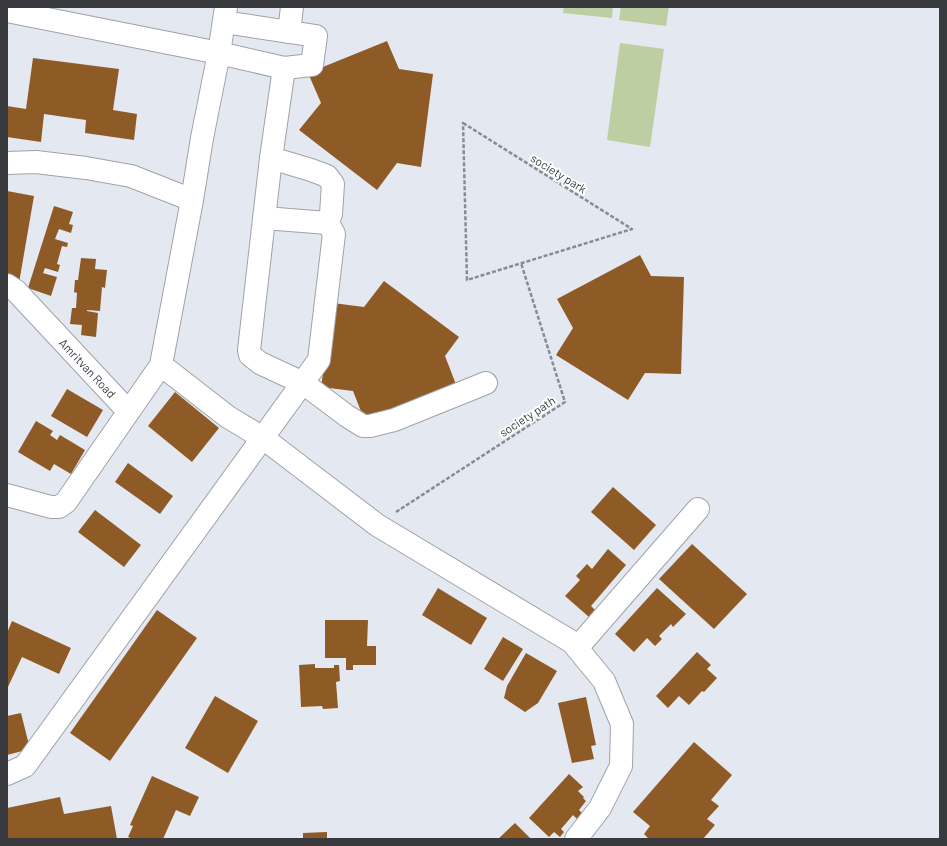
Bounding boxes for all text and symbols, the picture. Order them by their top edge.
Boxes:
street label: society park [528,150,590,196]
street label: Amritvan Road [57,335,119,401]
street label: society path [496,393,558,439]

